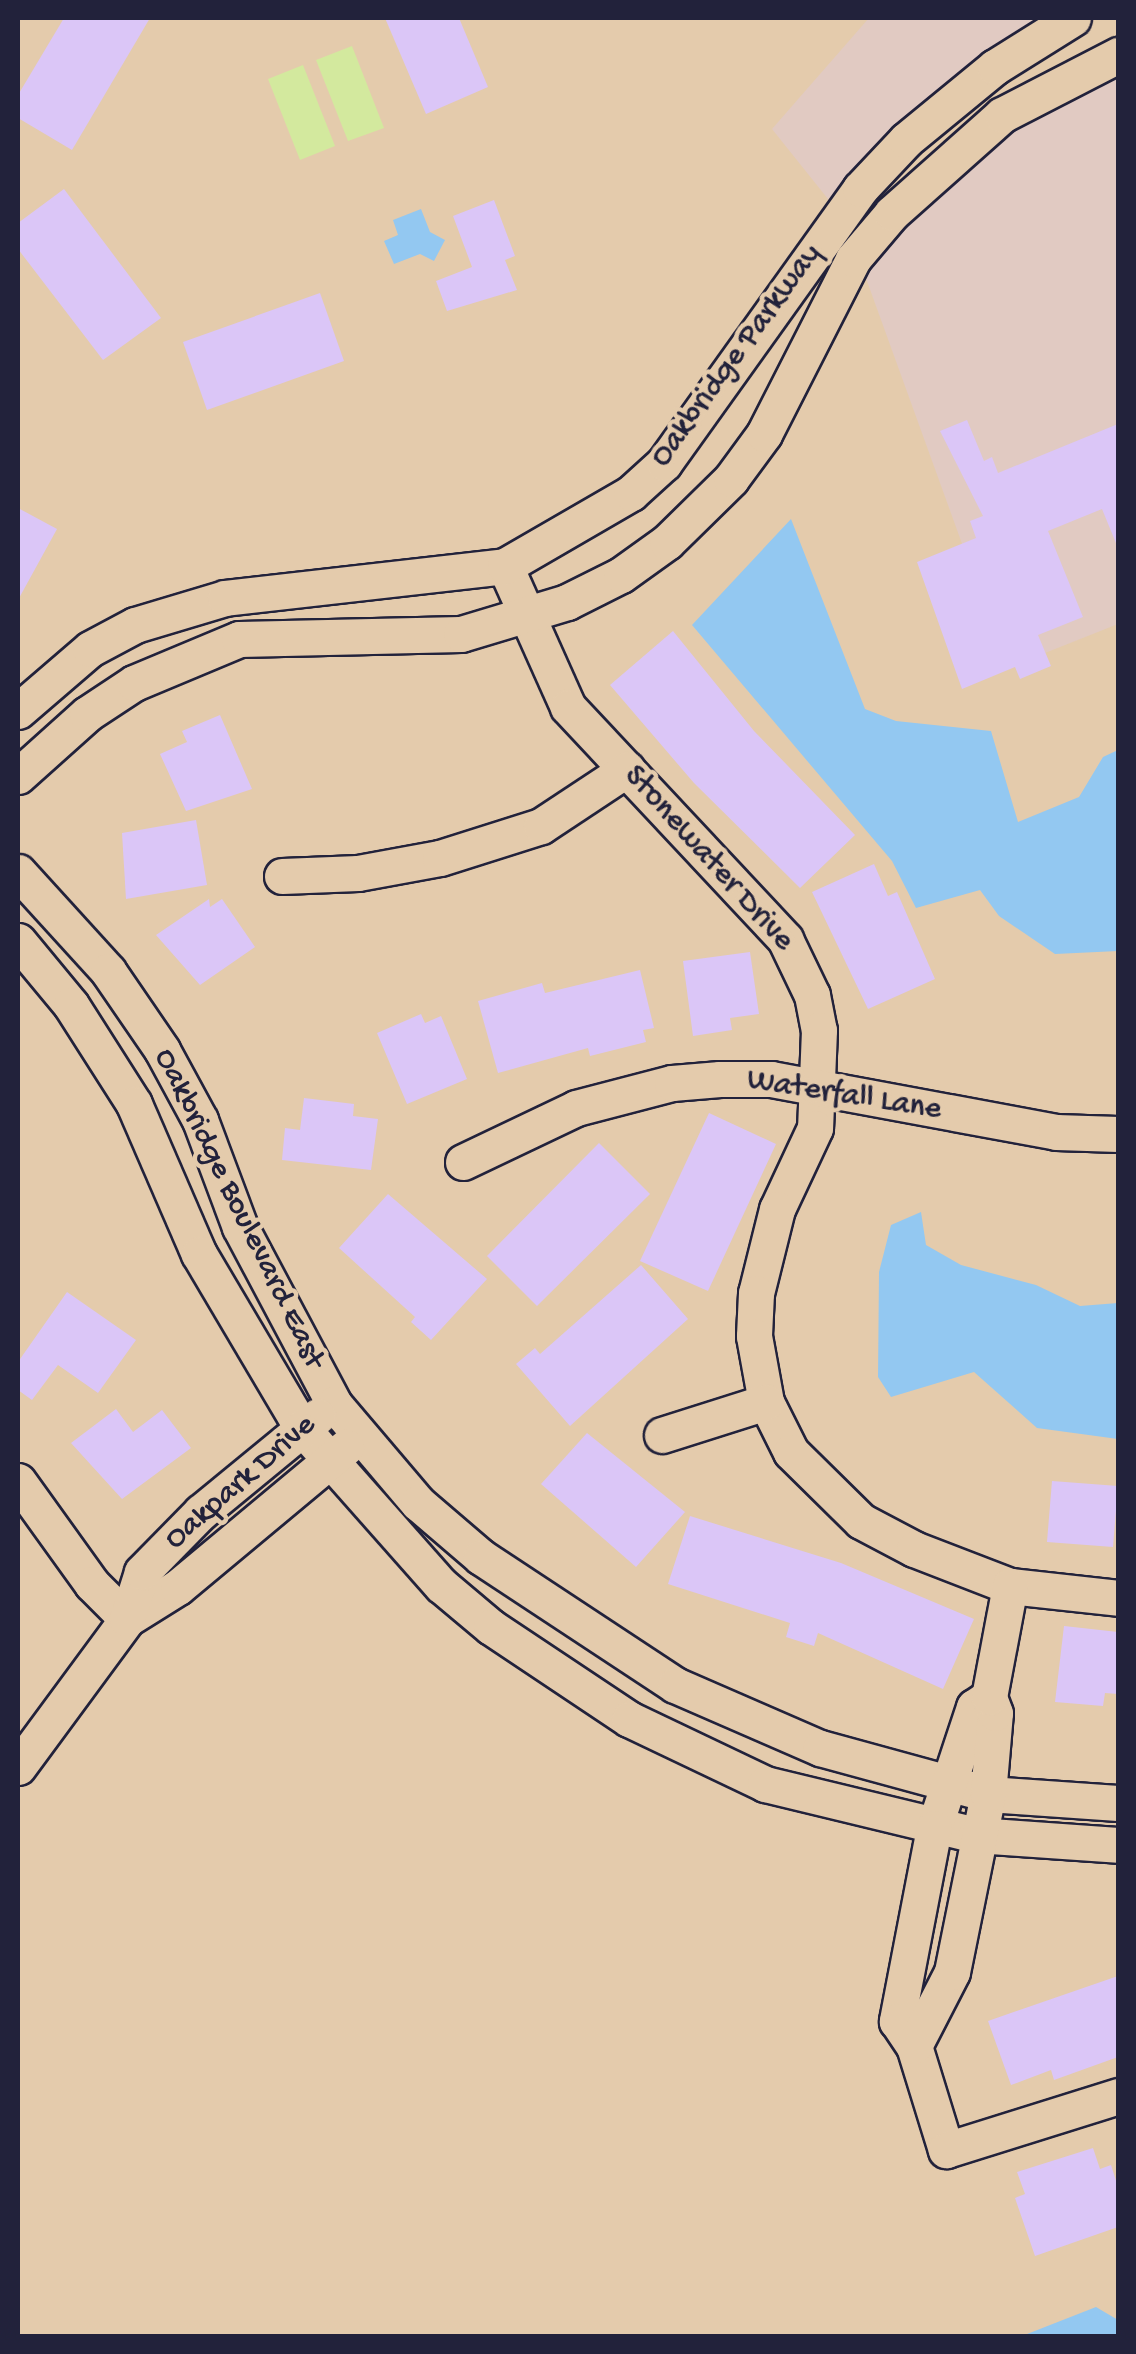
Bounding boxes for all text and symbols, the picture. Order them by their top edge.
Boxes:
street label: Oakbridge Parkway [643,237,831,475]
street label: Stonewater Drive [614,758,802,960]
street label: Oakbridge Boulevard East [144,1043,332,1375]
street label: Waterfall Lane [744,1062,944,1130]
street label: Oakpark Drive [158,1407,324,1559]

